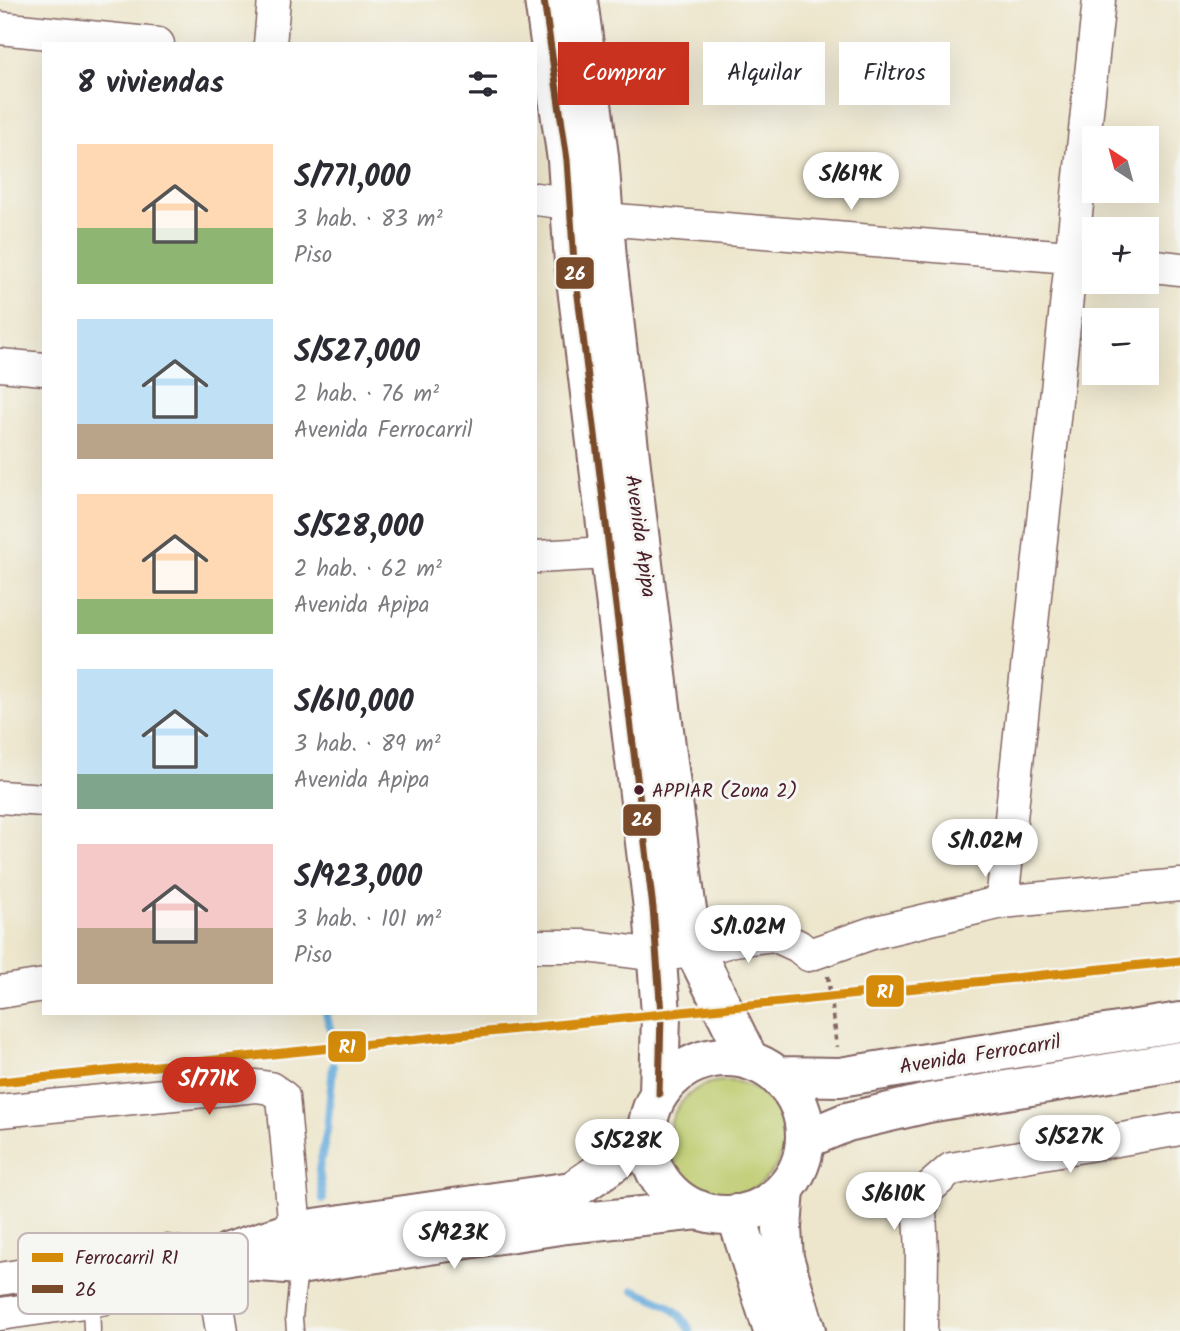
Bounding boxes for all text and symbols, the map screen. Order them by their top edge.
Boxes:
chip: Comprar [558,42,689,105]
chip: Alquilar [703,42,825,105]
chip: Filtros [839,42,950,105]
text: 8 viviendas [77,60,224,108]
icon: filters [464,65,502,103]
north arrow [1082,126,1158,203]
map controls [1082,126,1159,385]
pin: S/619K [794,152,908,212]
text: S/771,000 [294,154,410,202]
text: S/619K [819,157,883,193]
icon: home [133,172,217,256]
text: 3 hab. · 83 m² [294,202,443,238]
button: + [1082,217,1159,294]
text: Piso [294,238,332,274]
line badge: 26 [555,256,595,290]
text: 26 [564,260,586,290]
button: − [1082,308,1159,385]
text: S/527,000 [294,329,420,377]
icon: home [133,347,217,431]
text: 2 hab. · 76 m² [294,377,439,413]
text: Avenida Ferrocarril [294,413,473,449]
street label: Avenida Apipa [615,473,664,600]
text: S/528,000 [294,504,423,552]
icon: home [133,522,217,606]
text: 2 hab. · 62 m² [294,552,442,588]
text: Avenida Apipa [294,588,430,624]
text: S/610,000 [294,679,414,727]
icon: home [133,697,217,781]
text: 3 hab. · 89 m² [294,727,441,763]
text: Avenida Apipa [294,763,430,799]
place label: APPIAR (Zona 2) [652,777,797,807]
marker: APPIAR (Zona 2) [632,783,646,797]
line badge: 26 [622,803,662,837]
text: 26 [631,806,653,836]
pin: S/1.02M [920,820,1050,879]
text: S/1.02M [948,824,1022,860]
text: S/923,000 [294,854,422,902]
icon: home [133,872,217,956]
text: 3 hab. · 101 m² [294,902,441,938]
pin: S/1.02M [683,906,813,965]
text: S/1.02M [711,910,785,946]
text: Piso [294,938,332,974]
line badge: R1 [865,974,905,1008]
text: R1 [876,978,894,1008]
street label: Avenida Ferrocarril [897,1026,1063,1085]
line badge: R1 [327,1030,367,1063]
text: R1 [338,1033,356,1063]
pin: S/771K [152,1058,266,1117]
text: S/771K [178,1062,240,1098]
pin: S/527K [1013,1116,1127,1175]
pin: S/528K [570,1120,684,1179]
text: S/527K [1036,1120,1104,1156]
text: S/528K [591,1124,663,1160]
pin: S/610K [837,1172,951,1232]
text: S/610K [862,1177,926,1213]
pin: S/923K [397,1212,511,1271]
text: S/923K [419,1216,489,1252]
legend [18,1233,248,1314]
text: Ferrocarril R1 [75,1244,179,1274]
text: 26 [75,1276,97,1306]

